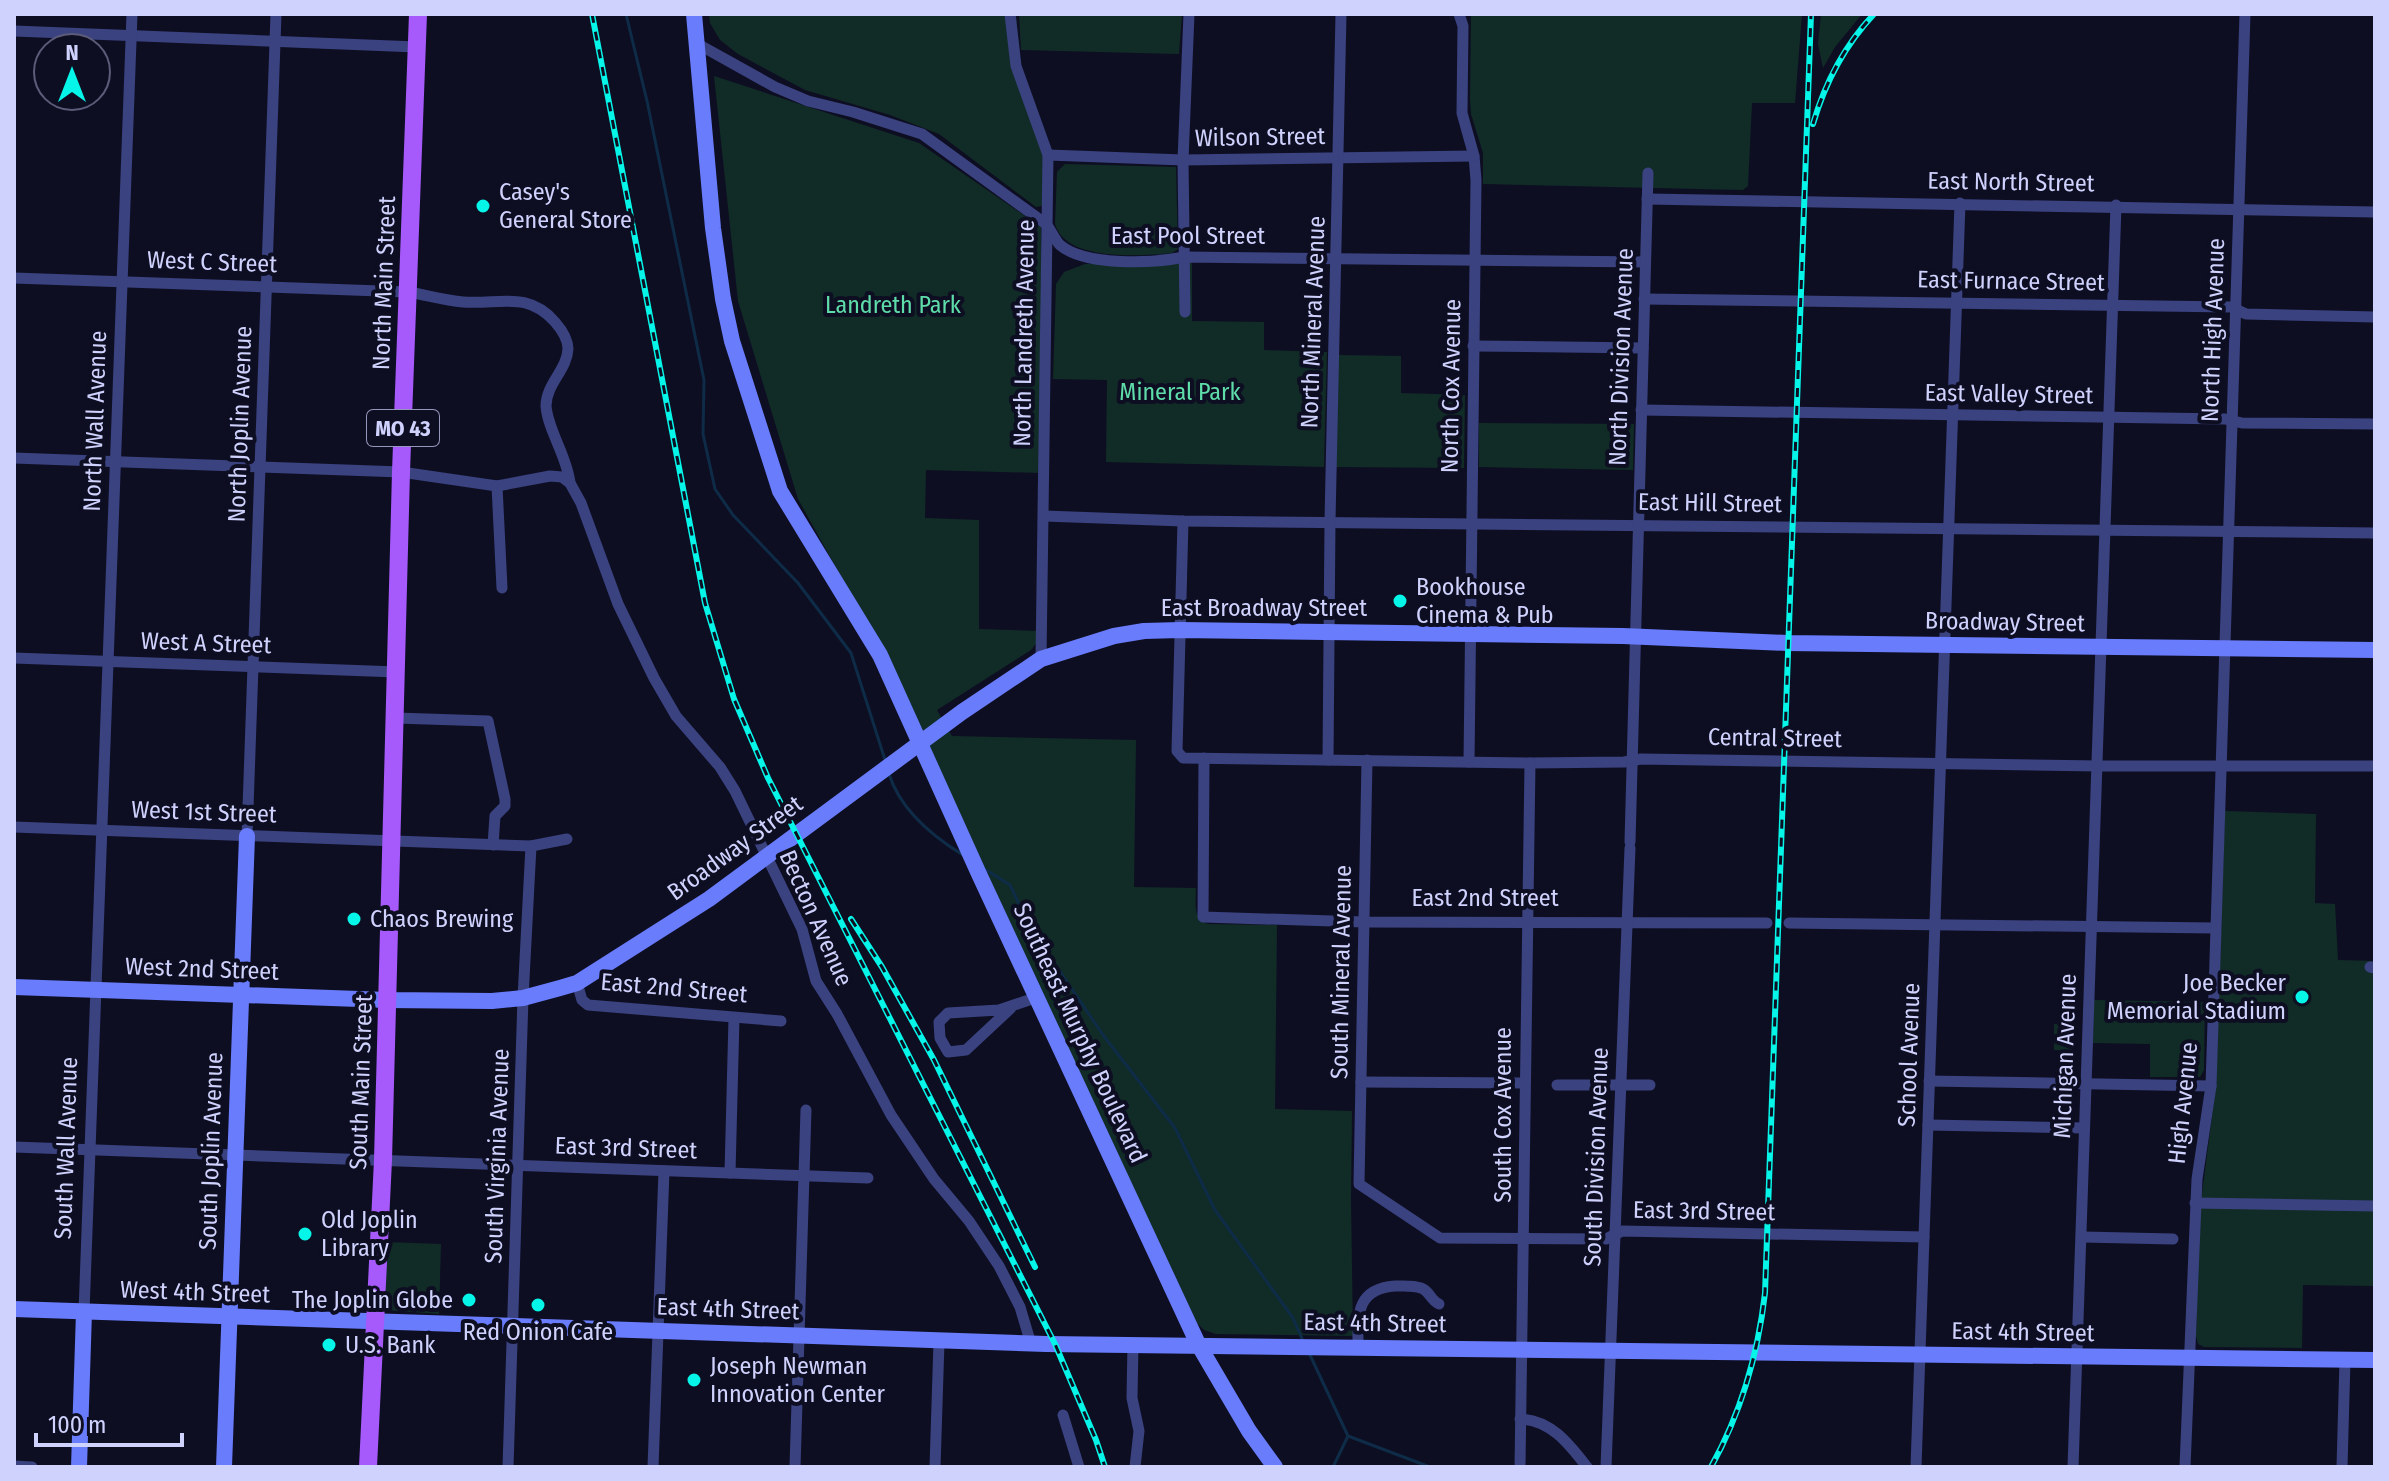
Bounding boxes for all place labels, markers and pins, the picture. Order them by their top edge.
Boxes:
place label: Casey's General Store [499,178,632,234]
marker: Casey's General Store [474,197,492,215]
place label: Bookhouse Cinema & Pub [1416,573,1554,629]
marker: Bookhouse Cinema & Pub [1391,592,1409,610]
place label: Chaos Brewing [370,905,514,933]
marker: Chaos Brewing [345,910,363,928]
place label: Joe Becker Memorial Stadium [2107,969,2287,1025]
marker: Joe Becker Memorial Stadium [2293,988,2311,1006]
place label: Old Joplin Library [321,1206,418,1262]
marker: Old Joplin Library [296,1225,314,1243]
place label: The Joplin Globe [292,1286,453,1314]
marker: The Joplin Globe [460,1291,478,1309]
marker: Red Onion Cafe [529,1296,547,1314]
place label: Red Onion Cafe [463,1318,613,1346]
place label: U.S. Bank [345,1331,436,1359]
marker: U.S. Bank [320,1336,338,1354]
place label: Joseph Newman Innovation Center [710,1352,886,1408]
marker: Joseph Newman Innovation Center [685,1371,703,1389]

